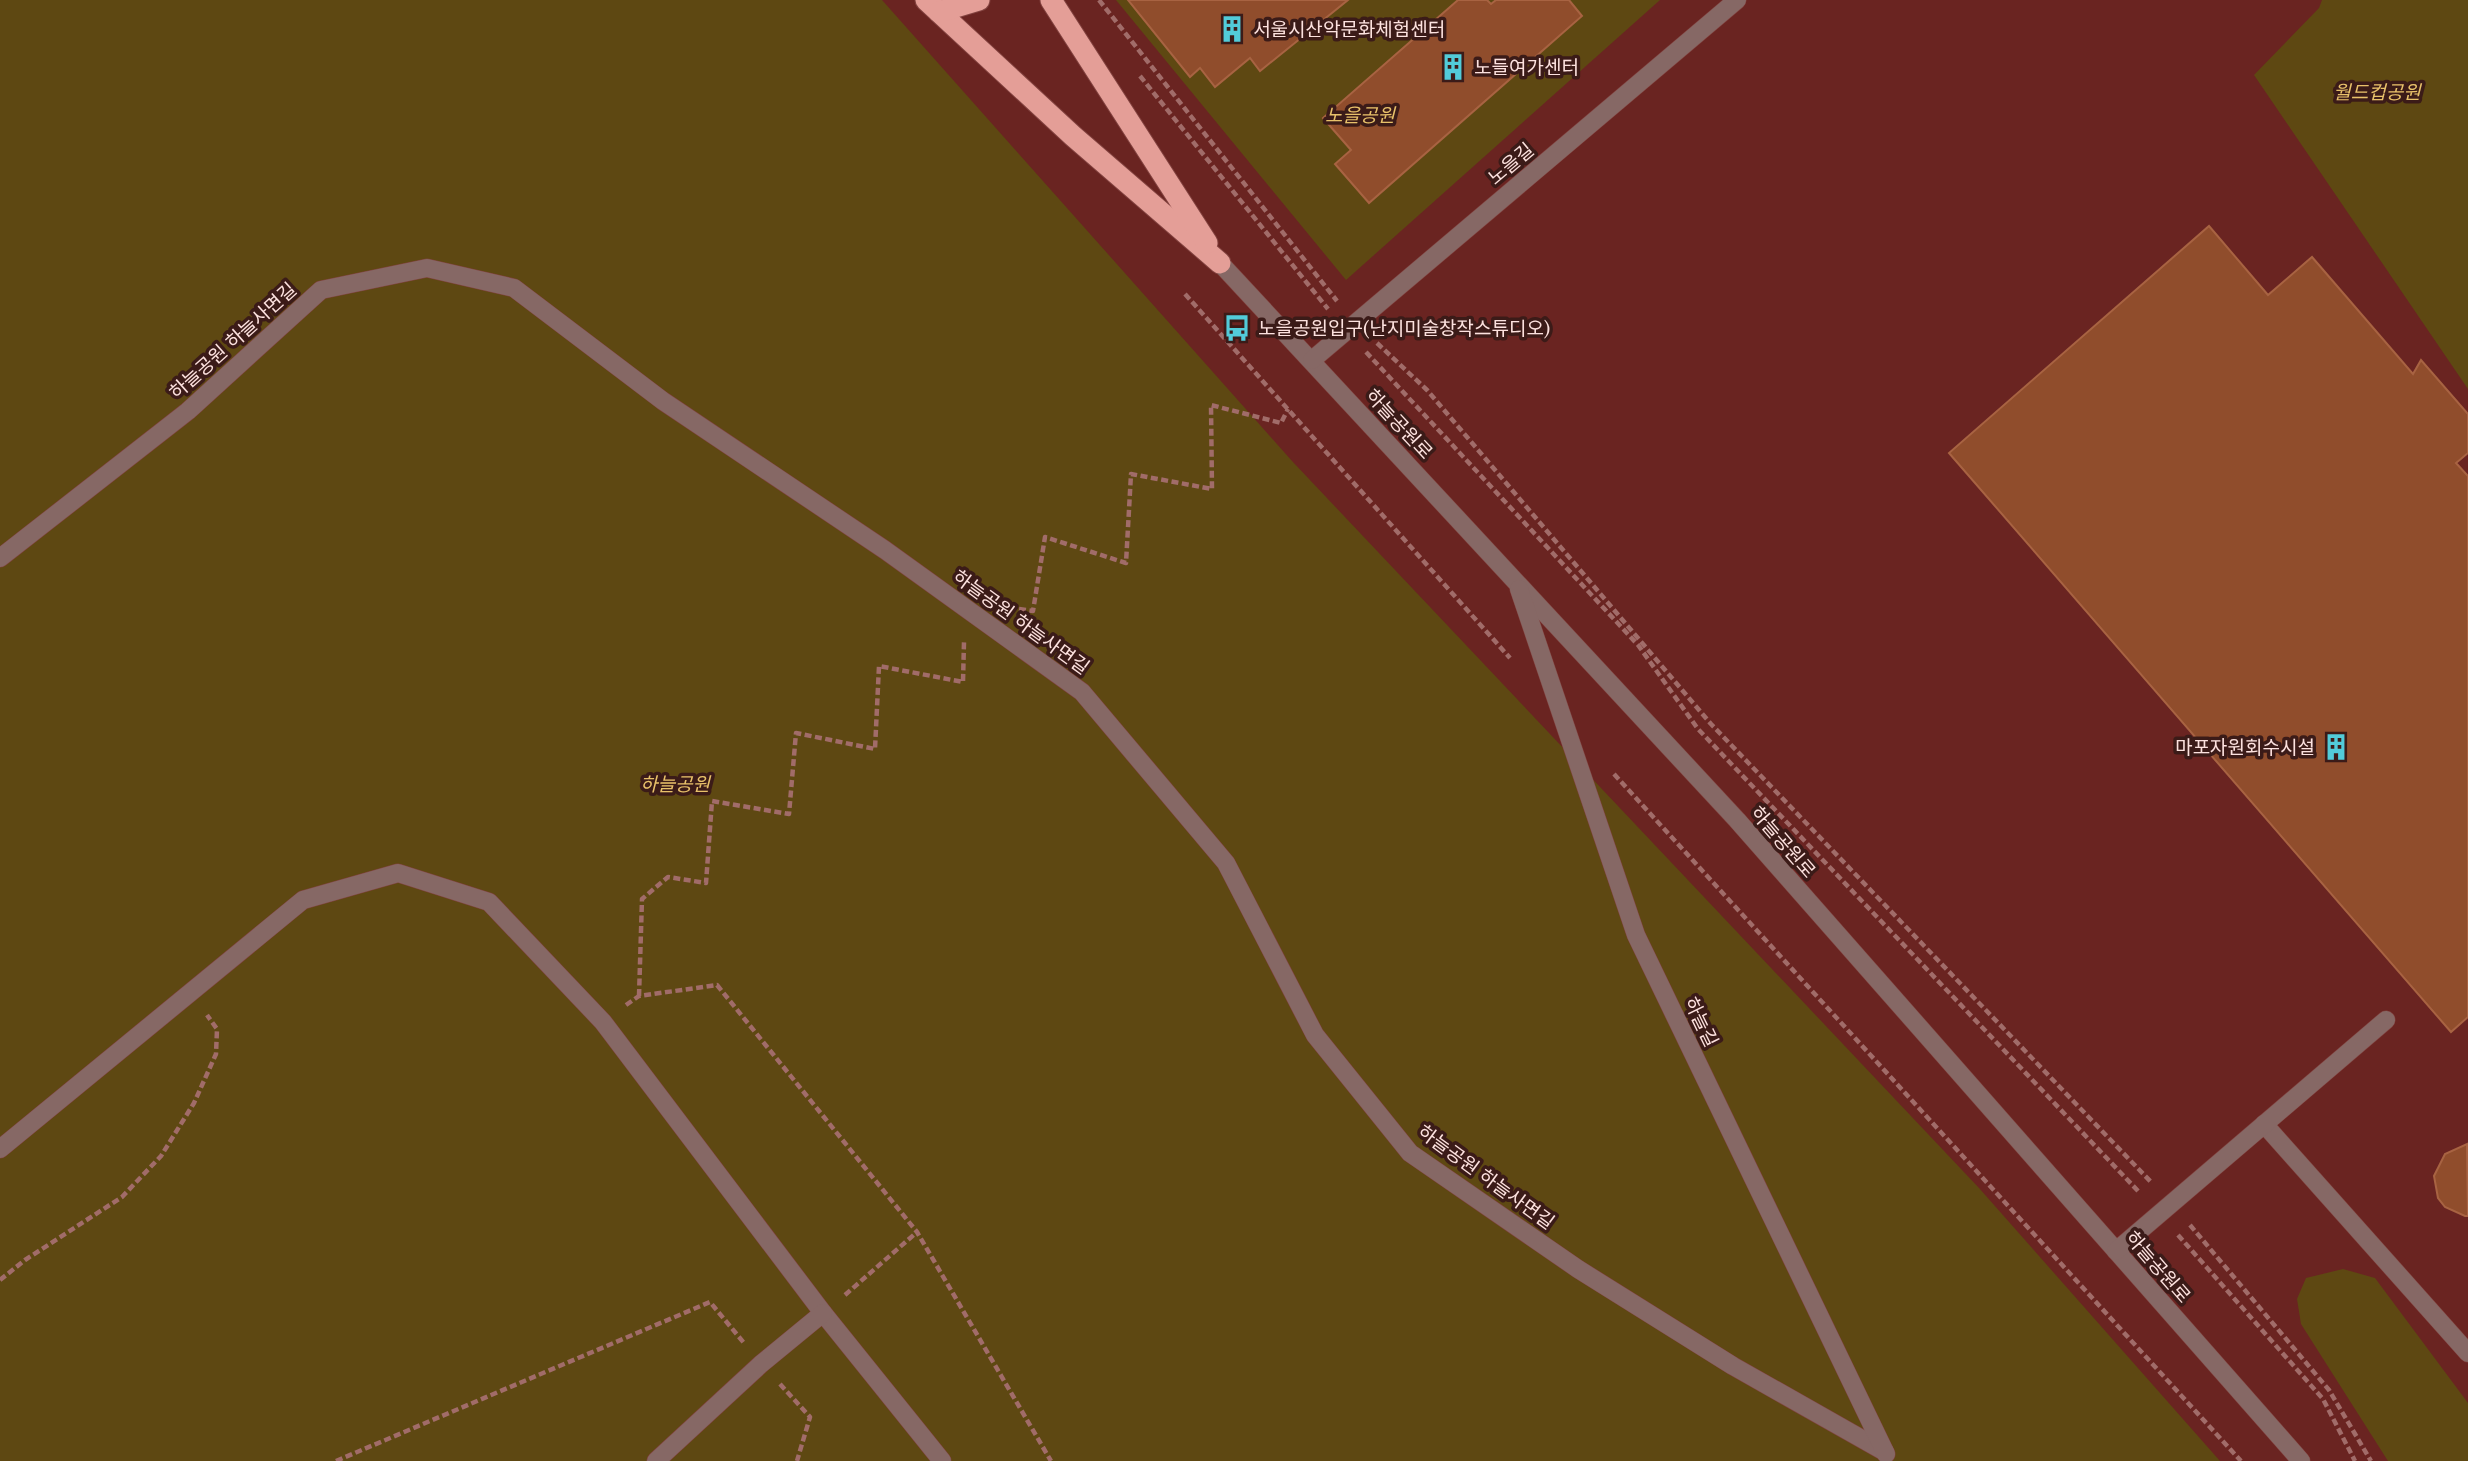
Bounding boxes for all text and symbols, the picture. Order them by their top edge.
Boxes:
building icon: 서울시산악문화체험센터 [1217,14,1247,44]
place label: 서울시산악문화체험센터 [1253,18,1445,41]
building icon: 노들여가센터 [1438,52,1468,82]
place label: 노들여가센터 [1474,56,1579,79]
park label: 월드컵공원 [2333,81,2422,104]
park label: 노을공원 [1325,104,1396,127]
street label: 노을길 [1484,138,1538,190]
street label: 하늘공원 하늘사면길 [165,278,301,404]
bus stop icon: 노을공원입구(난지미술창작스튜디오) [1222,313,1252,343]
place label: 노을공원입구(난지미술창작스튜디오) [1258,317,1550,340]
street label: 하늘공원로 [1361,384,1437,464]
street label: 하늘공원 하늘사면길 [948,565,1094,679]
building icon: 마포자원회수시설 [2321,732,2351,762]
place label: 마포자원회수시설 [2175,736,2315,759]
park label: 하늘공원 [640,773,711,796]
street label: 하늘공원로 [1746,801,1820,883]
street label: 하늘길 [1679,993,1723,1051]
street label: 하늘공원 하늘사면길 [1413,1120,1559,1234]
street label: 하늘공원로 [2121,1226,2195,1308]

